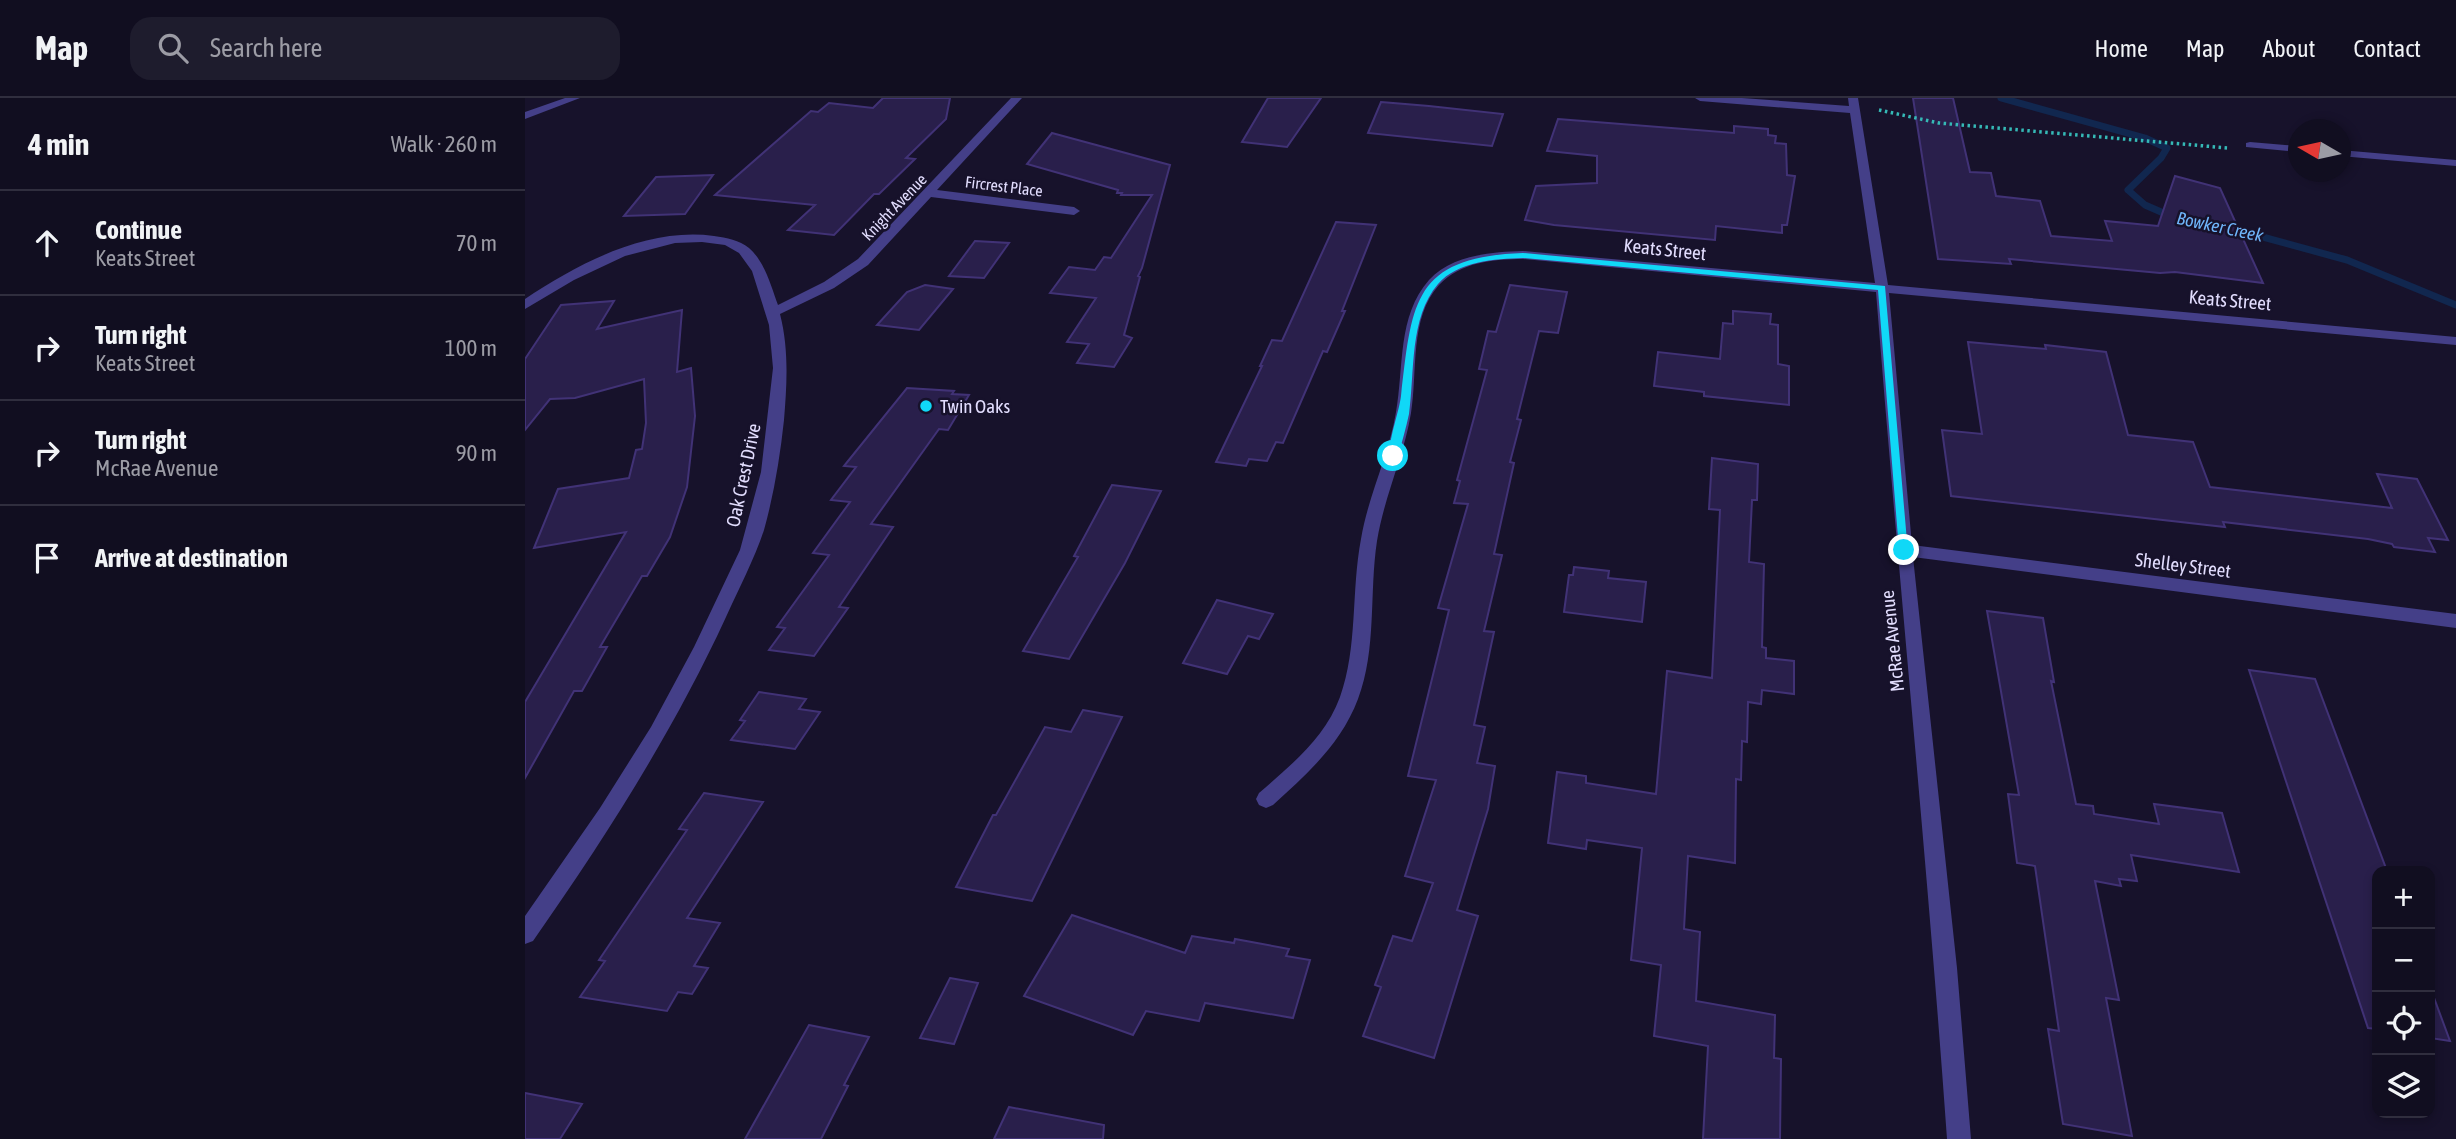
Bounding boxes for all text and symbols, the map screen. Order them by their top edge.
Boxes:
search box [130,17,620,80]
text: Map [35,29,88,67]
icon: search [154,29,192,67]
text: Search here [210,33,322,63]
text: Home [2094,35,2148,62]
text: Map [2186,35,2224,62]
text: About [2262,35,2315,62]
text: Contact [2353,35,2421,62]
north arrow [2288,119,2351,182]
text: 4 min [28,127,89,161]
text: Walk · 260 m [391,131,497,157]
street label: Knight Avenue [858,170,931,245]
street label: Fircrest Place [964,172,1044,200]
water label: Bowker Creek [2175,207,2266,246]
text: Continue [95,215,182,245]
icon: ahead [28,224,66,262]
text: 70 m [456,230,497,256]
street label: Keats Street [1623,234,1707,264]
text: Keats Street [95,245,195,271]
street label: Keats Street [2188,285,2272,315]
text: Turn right [95,320,186,350]
icon: right [28,329,66,367]
text: 100 m [445,335,497,361]
text: Keats Street [95,350,195,376]
place label: Twin Oaks [940,395,1010,417]
marker: Twin Oaks [918,398,934,414]
street label: Oak Crest Drive [721,421,765,529]
text: Turn right [95,425,186,455]
icon: right [28,434,66,472]
text: 90 m [456,440,497,466]
route start [1377,440,1408,471]
text: McRae Avenue [95,455,218,481]
route end [1888,534,1919,565]
icon: arrive [28,539,66,577]
text: Arrive at destination [95,543,288,573]
street label: Shelley Street [2134,548,2232,582]
street label: McRae Avenue [1876,589,1908,693]
map controls [2372,866,2435,1118]
button: + [2372,866,2435,929]
button: − [2372,929,2435,992]
button: locate [2372,992,2435,1055]
button: layers [2372,1055,2435,1118]

